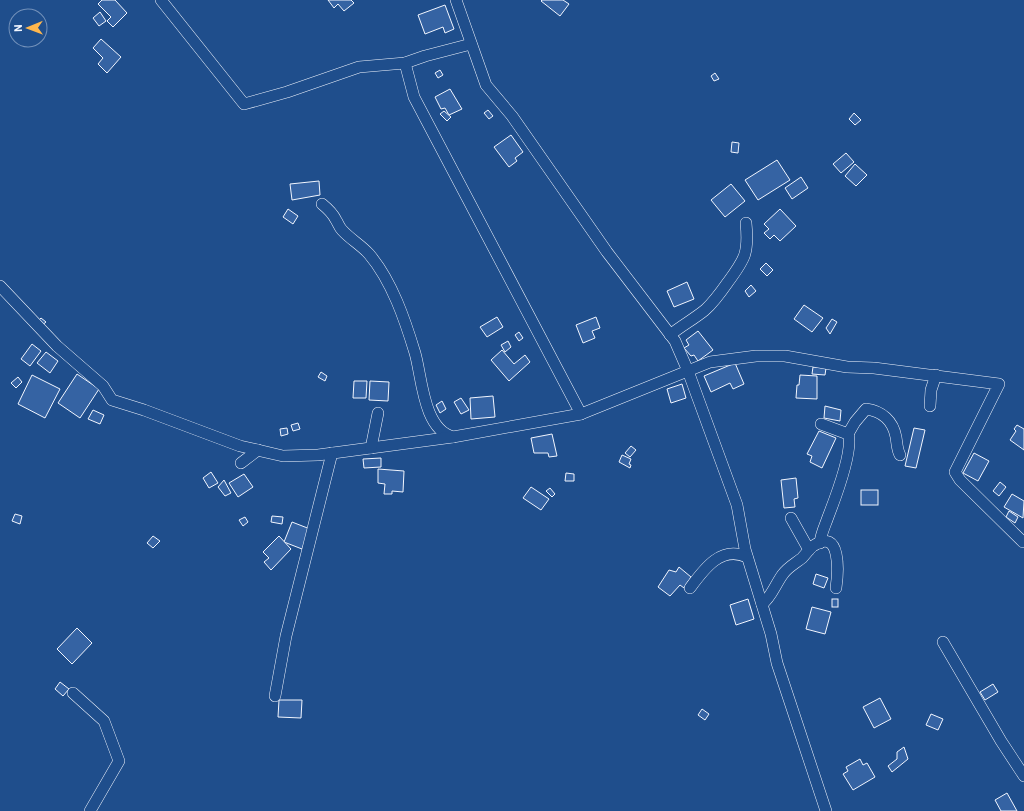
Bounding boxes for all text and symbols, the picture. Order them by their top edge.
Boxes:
north arrow [8,8,48,48]
text: N [11,24,24,32]

